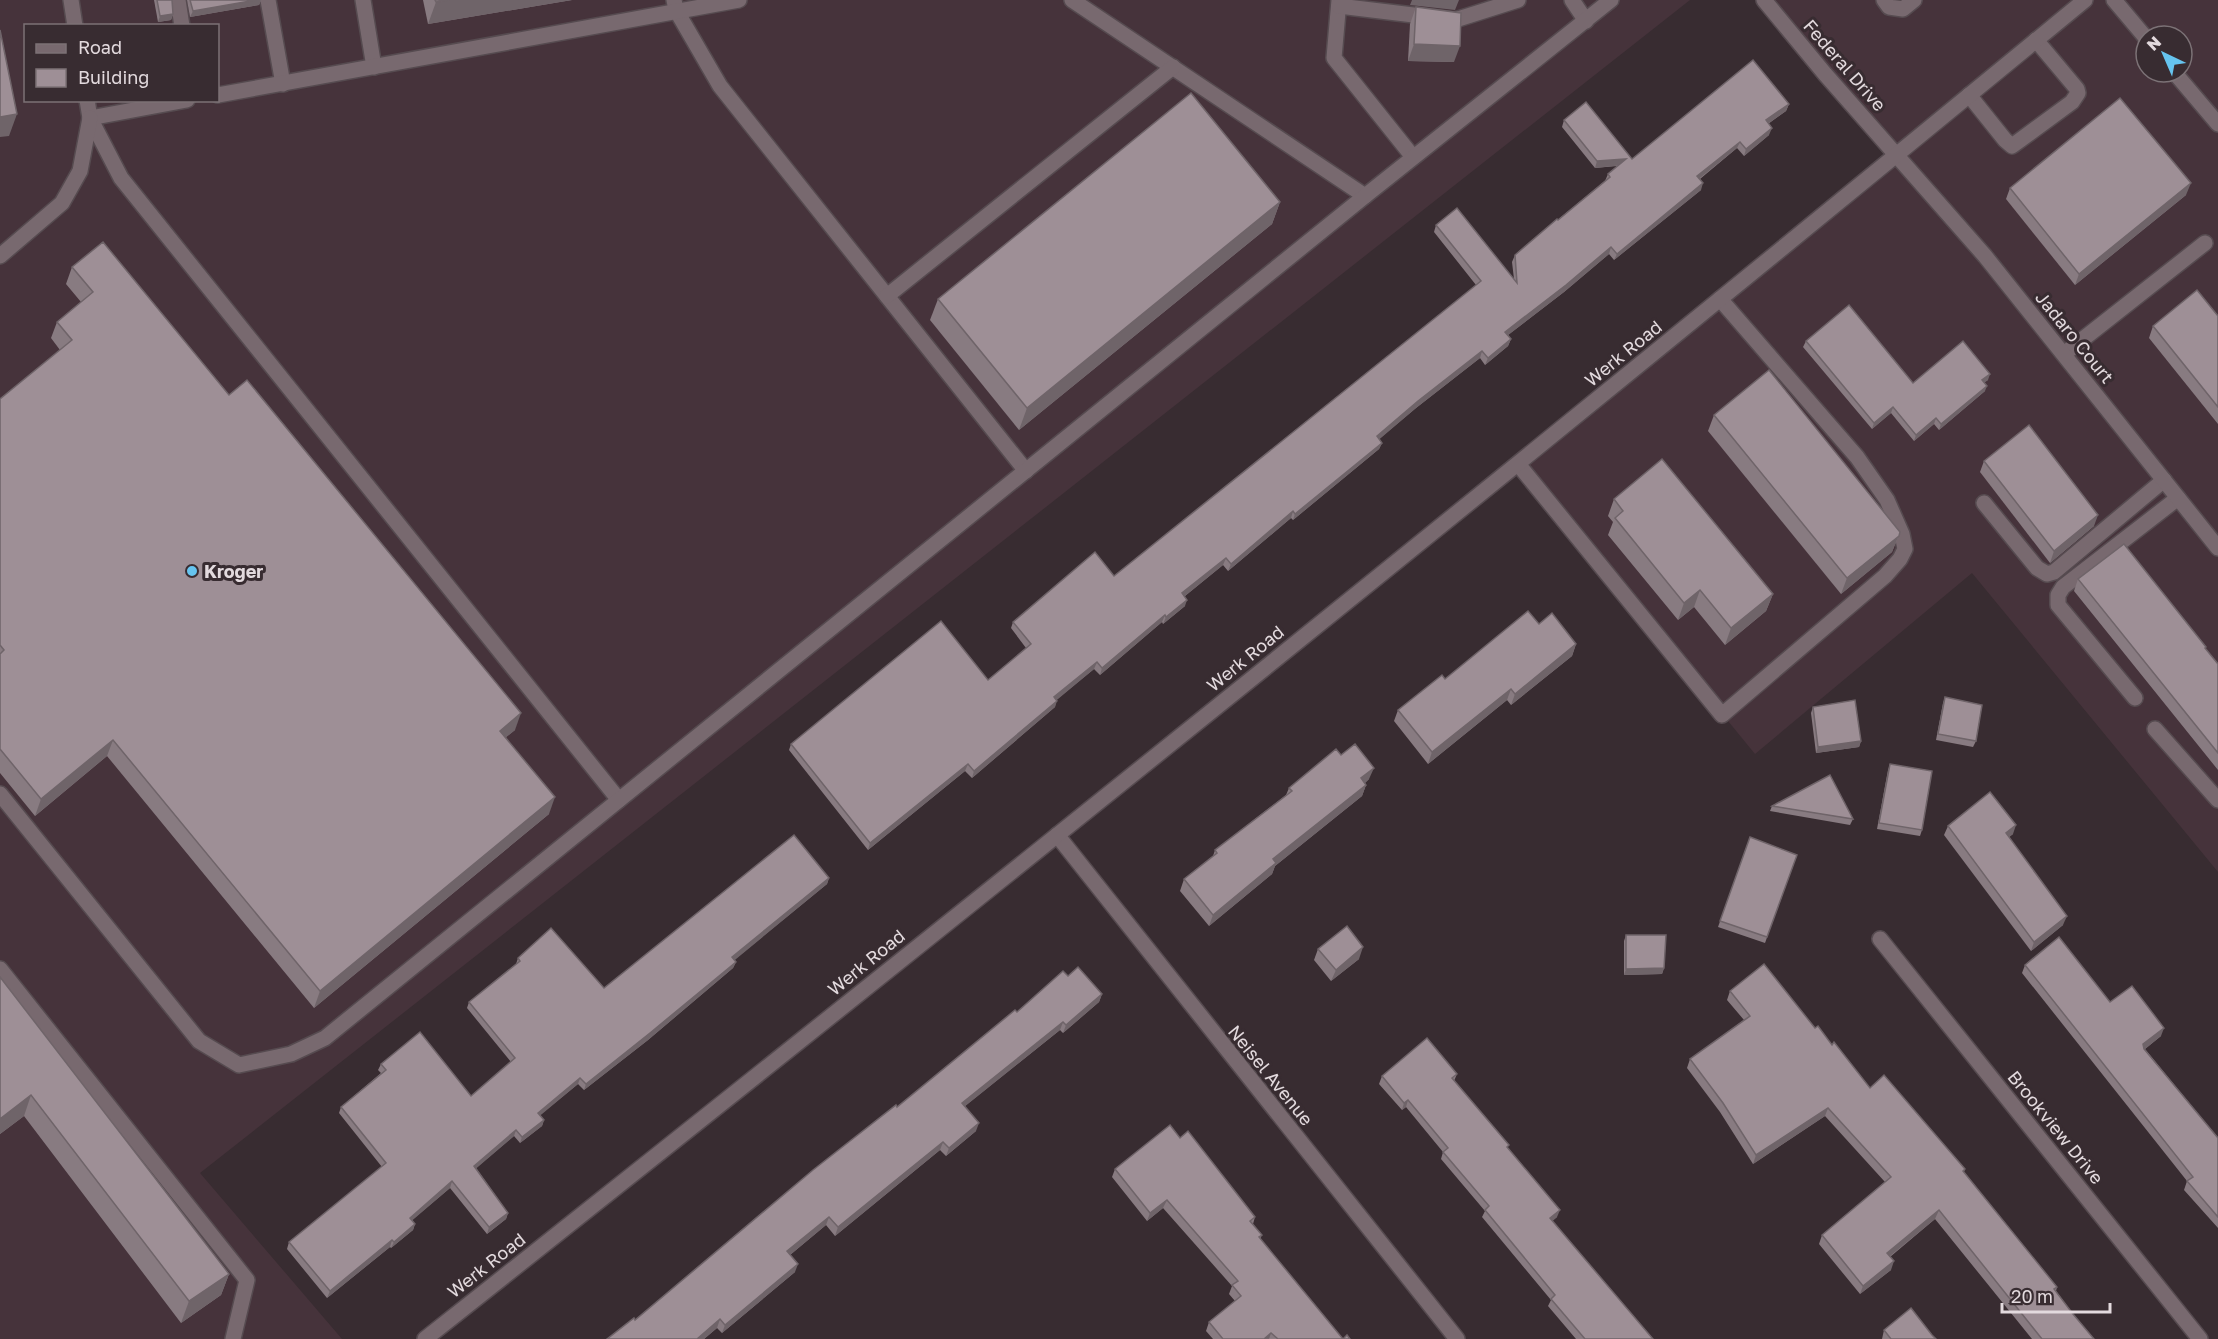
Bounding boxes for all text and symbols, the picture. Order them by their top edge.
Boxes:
street label: Federal Drive [1799,15,1891,115]
legend [24,24,219,102]
north arrow [2134,24,2194,84]
text: N [2142,32,2165,55]
text: Road [78,36,122,58]
text: Building [78,66,149,88]
street label: Jadaro Court [2031,287,2119,387]
street label: Werk Road [1580,315,1666,391]
place label: Kroger [204,560,263,582]
marker: Kroger [185,564,199,578]
street label: Werk Road [1202,620,1288,696]
street label: Werk Road [823,924,909,1000]
street label: Neisel Avenue [1224,1020,1318,1130]
street label: Brookview Drive [2003,1066,2109,1188]
street label: Werk Road [443,1228,529,1302]
scale bar [2002,1276,2110,1314]
text: 20 m [2011,1285,2053,1307]

